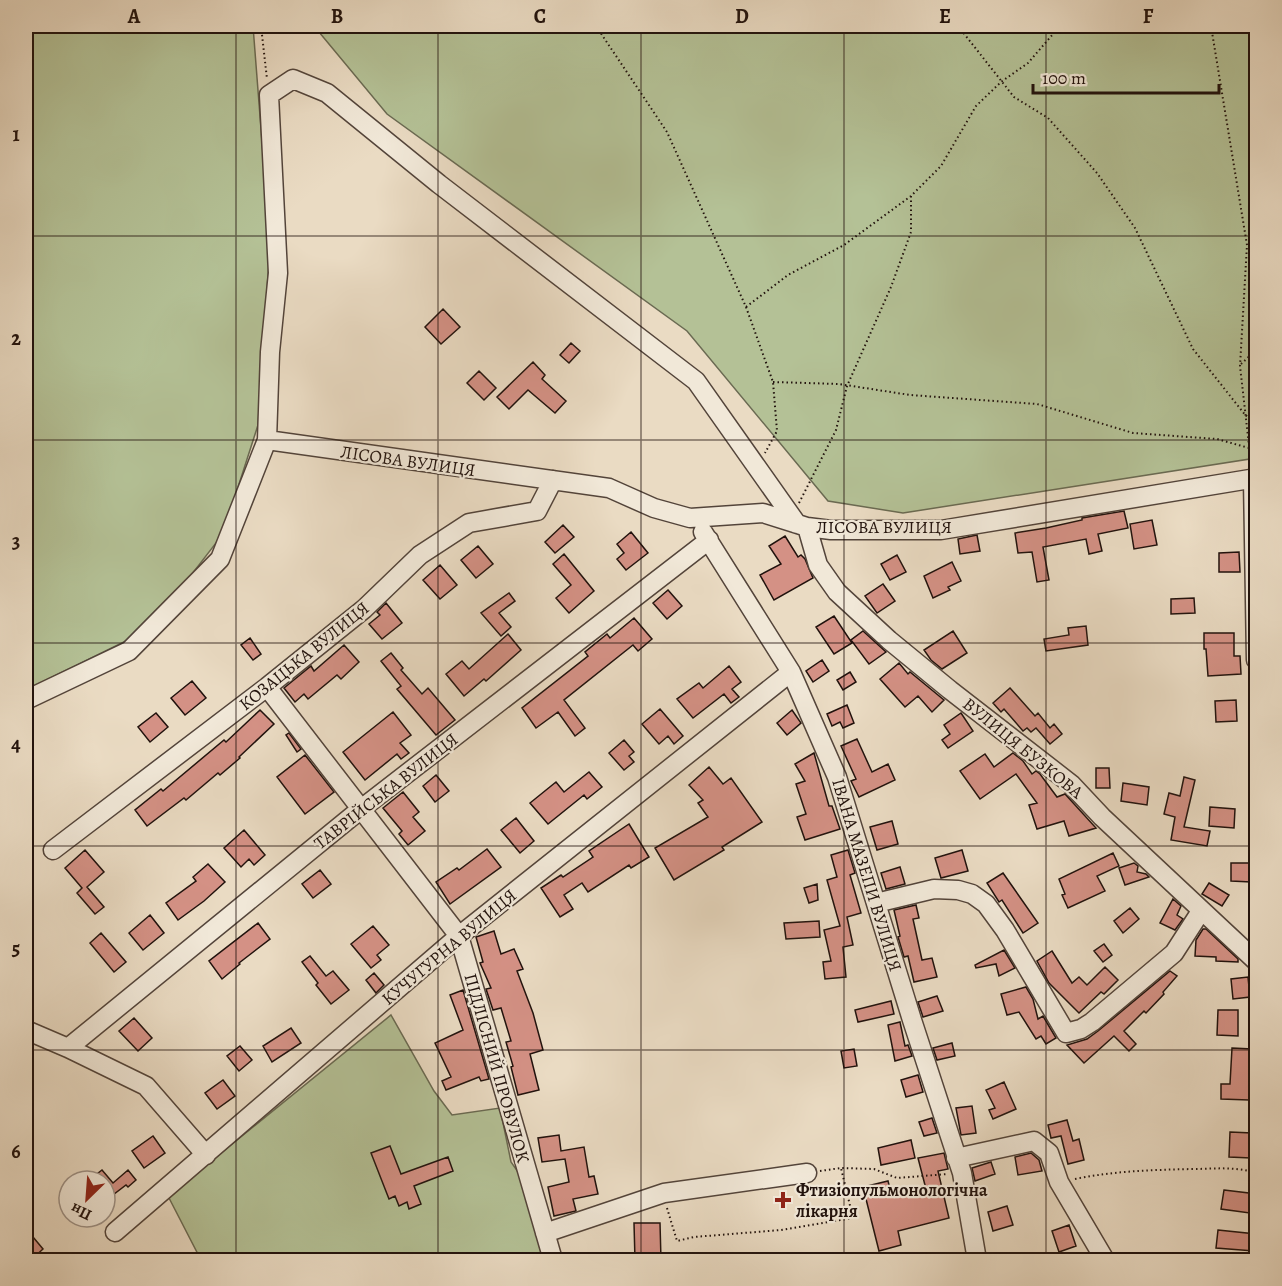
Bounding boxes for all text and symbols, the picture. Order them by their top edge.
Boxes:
text: A [127,3,141,30]
text: B [331,3,343,30]
text: C [534,3,546,30]
text: D [735,3,749,30]
text: E [939,3,951,30]
text: F [1143,3,1154,30]
scale bar [1033,57,1219,95]
text: 100 m [1042,66,1086,90]
text: 1 [12,121,20,148]
text: 2 [11,325,21,352]
street label: ЛІСОВА ВУЛИЦЯ [339,440,477,482]
street label: ЛІСОВА ВУЛИЦЯ [816,515,952,539]
text: 3 [12,528,20,555]
street label: КОЗАЦЬКА ВУЛИЦЯ [234,596,374,716]
street label: ВУЛИЦЯ БУЗКОВА [958,692,1089,804]
street label: ТАВРІЙСЬКА ВУЛИЦЯ [309,727,463,855]
text: 4 [11,731,21,758]
street label: ІВАНА МАЗЕПИ ВУЛИЦЯ [826,776,908,974]
street label: КУЧУГУРНА ВУЛИЦЯ [376,883,522,1011]
text: 5 [12,935,20,962]
street label: ПІДЛІСНИЙ ПРОВУЛОК [458,971,536,1166]
text: 6 [11,1138,21,1165]
north arrow [57,1169,117,1229]
place label: Фтизіопульмонологічна лікарня [795,1178,988,1223]
marker: Фтизіопульмонологічна лікарня [774,1191,792,1209]
text: Пн [67,1197,95,1226]

